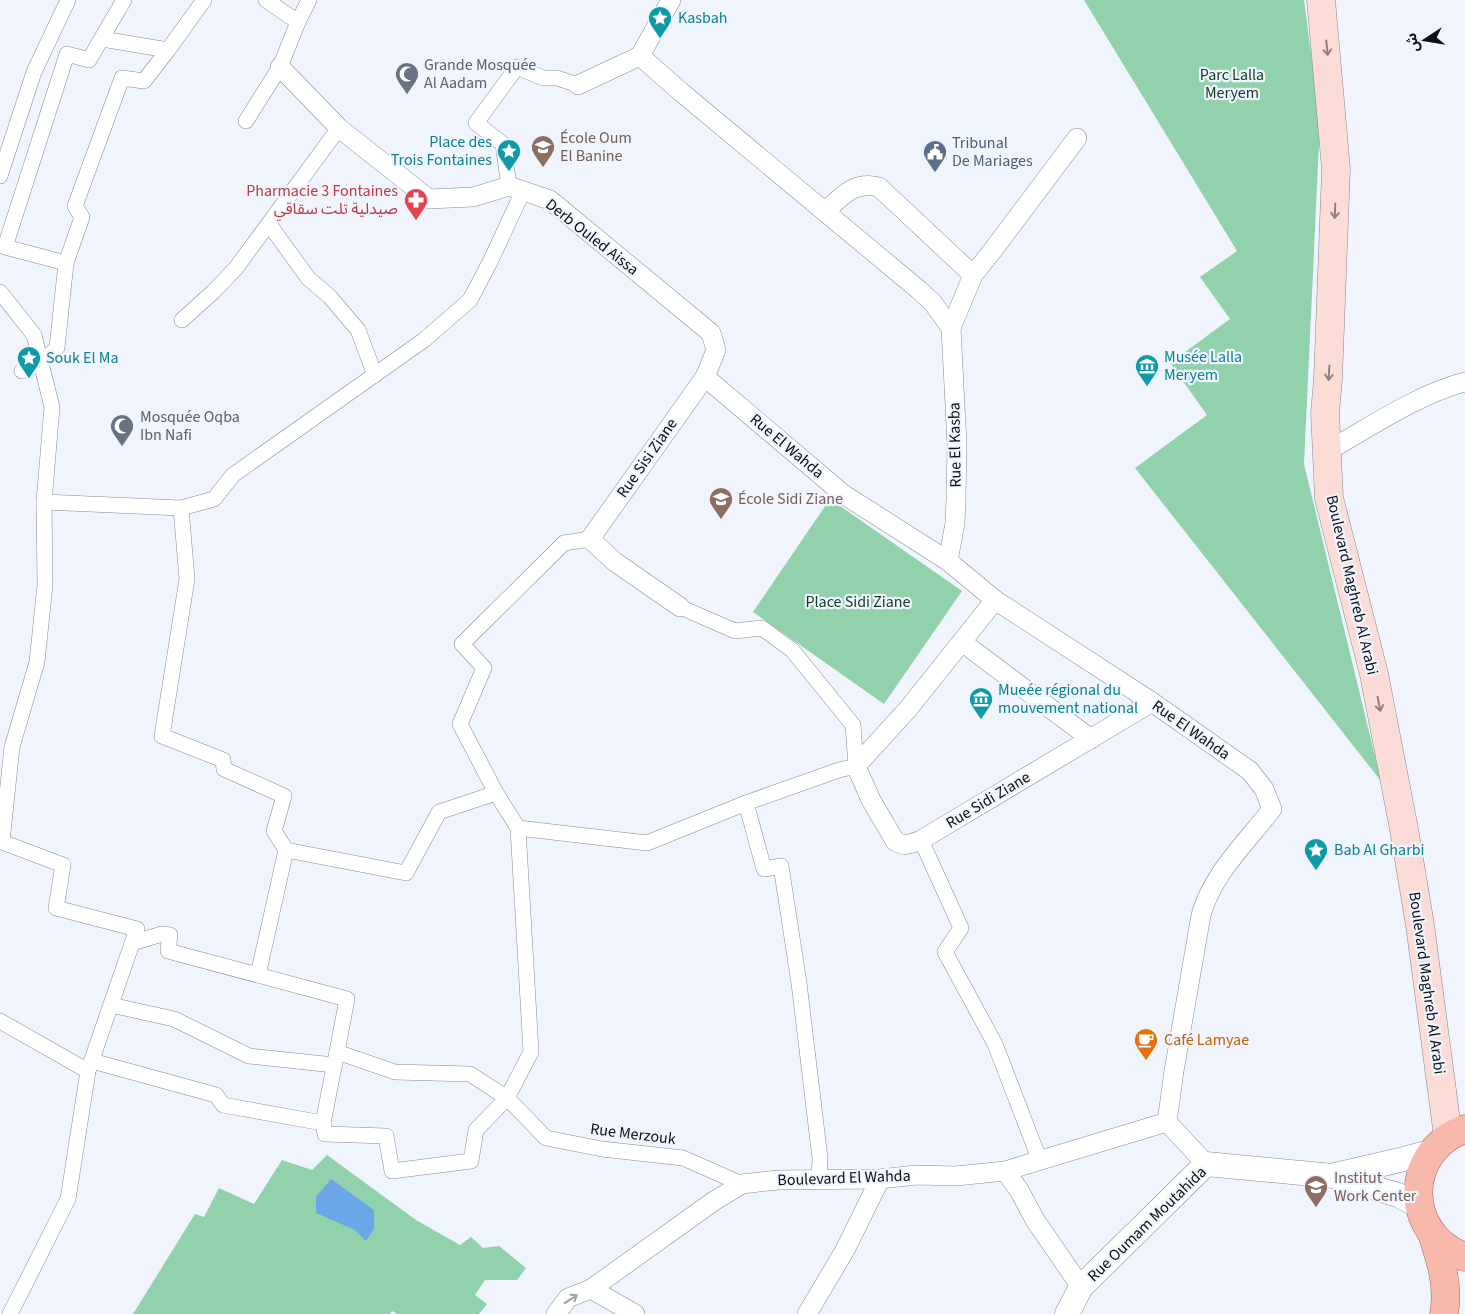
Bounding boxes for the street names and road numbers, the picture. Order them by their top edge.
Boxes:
street label: Derb Ouled Aissa [541,194,643,280]
street label: Rue El Kasba [943,402,967,488]
street label: Rue El Wahda [745,408,829,484]
street label: Rue Sisi Ziane [611,414,683,502]
street label: Boulevard Maghreb Al Arabi [1321,493,1383,677]
street label: Rue El Wahda [1148,695,1234,765]
street label: Rue Sidi Ziane [942,766,1034,834]
street label: Boulevard Maghreb Al Arabi [1403,890,1451,1076]
street label: Rue Merzouk [589,1118,677,1150]
street label: Rue Oumam Moutahida [1083,1161,1211,1287]
street label: Boulevard El Wahda [777,1165,911,1191]

